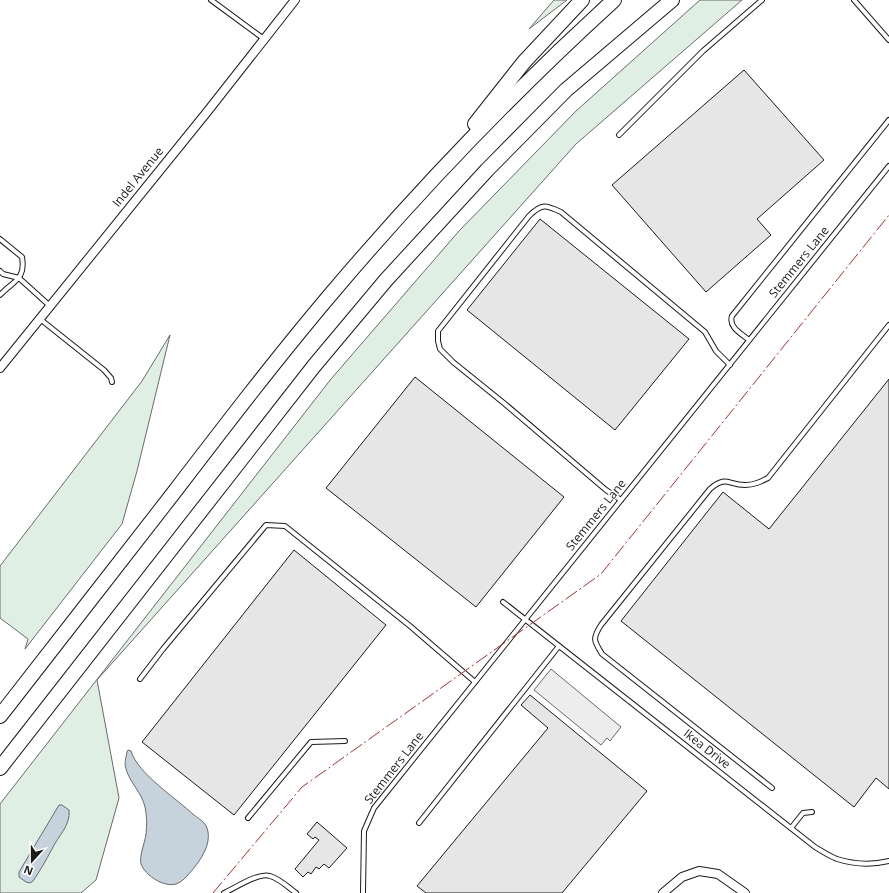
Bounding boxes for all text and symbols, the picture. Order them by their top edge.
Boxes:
street label: Indel Avenue [108,143,167,210]
street label: Stemmers Lane [765,222,833,301]
street label: Stemmers Lane [562,475,630,554]
street label: Ikea Drive [680,725,735,773]
street label: Stemmers Lane [360,728,427,807]
north arrow [12,841,52,881]
text: N [21,862,35,879]

